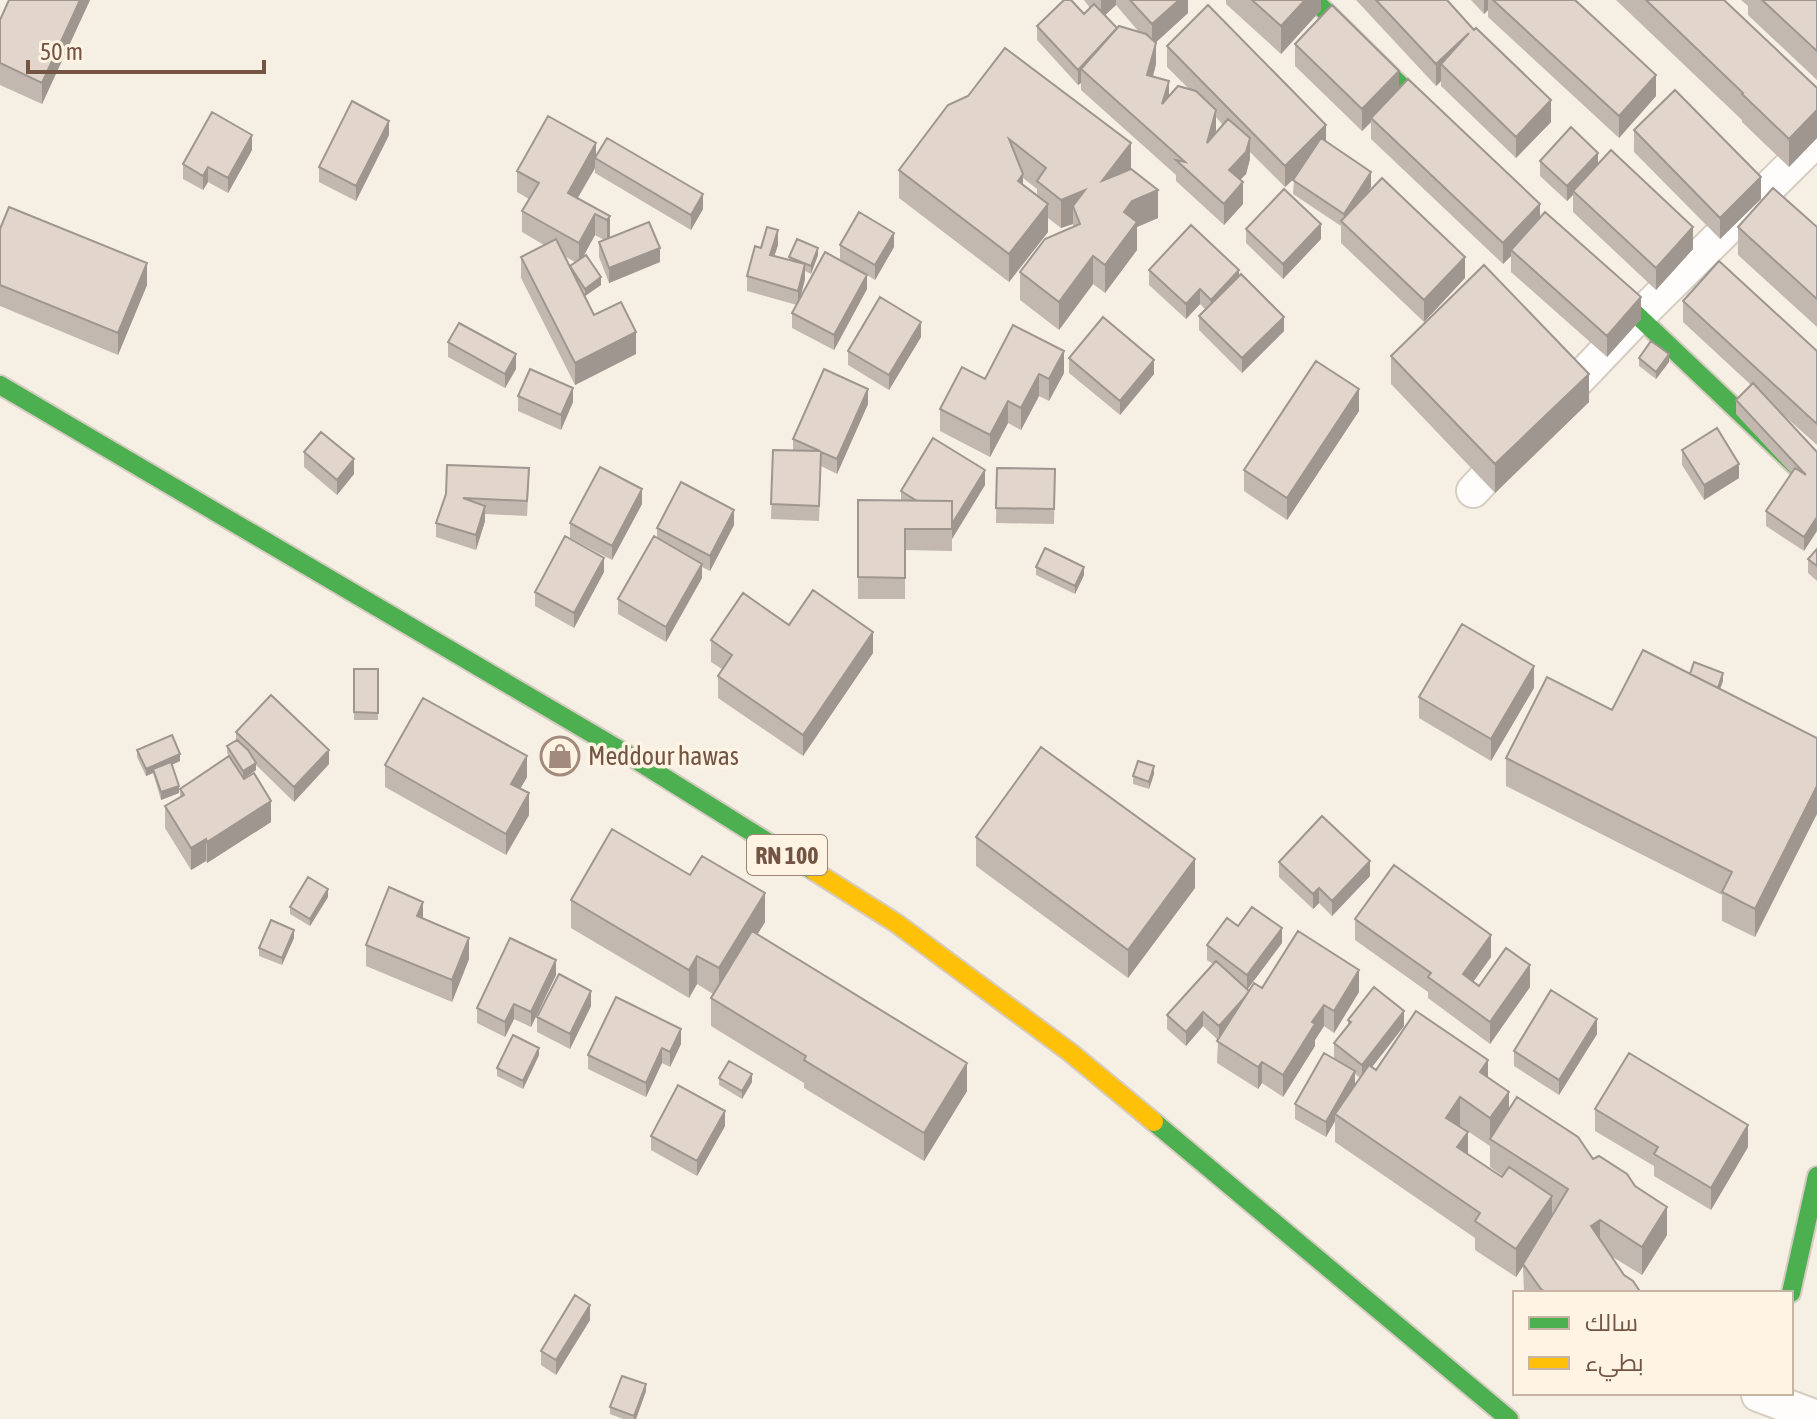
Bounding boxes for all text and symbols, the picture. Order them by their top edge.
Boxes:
scale bar [28,24,264,74]
text: 50 m [40,38,83,65]
shop icon: Meddour hawas [539,735,581,777]
place label: Meddour hawas [588,741,739,771]
road number: RN 100 [747,835,827,875]
legend [1513,1291,1793,1395]
text: سالك [1585,1309,1638,1336]
text: بطيء [1585,1349,1644,1382]

